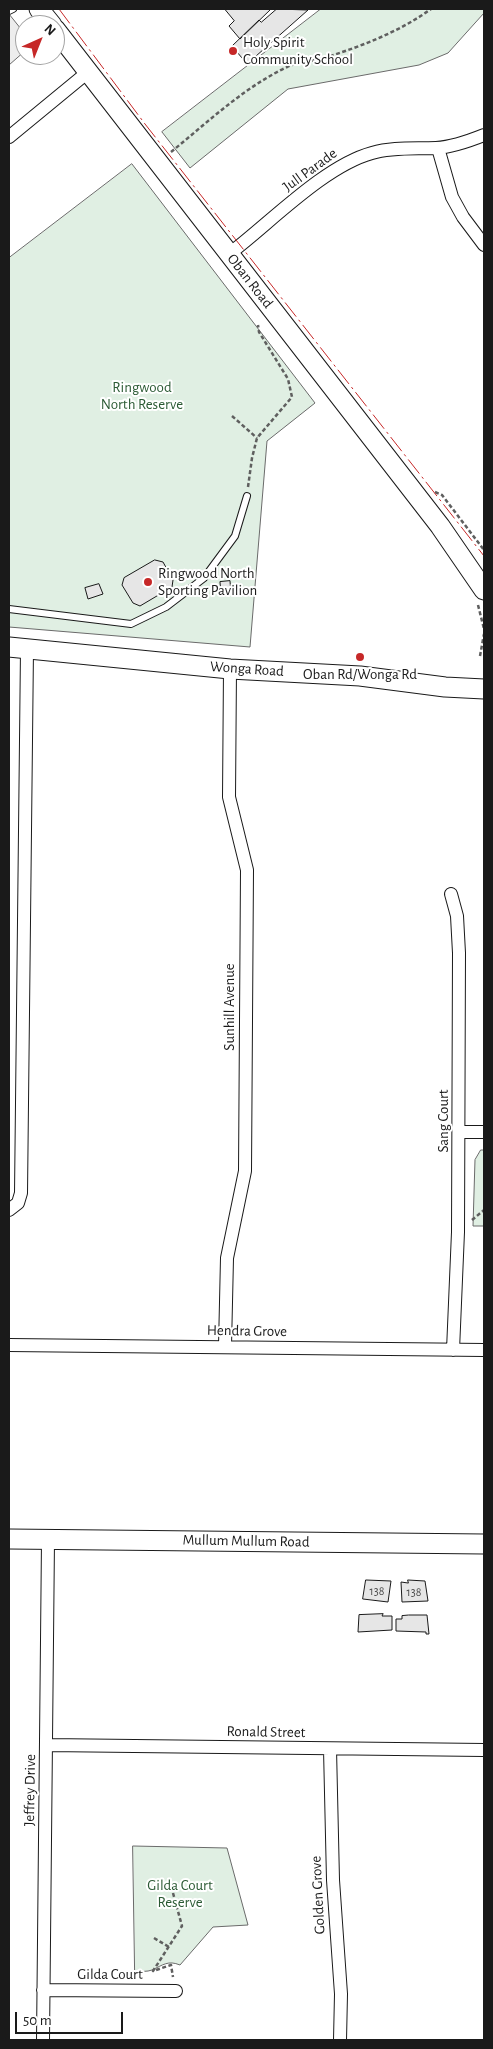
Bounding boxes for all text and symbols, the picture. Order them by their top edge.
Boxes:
north arrow [15,15,65,65]
text: N [41,22,58,38]
place label: Holy Spirit Community School [243,33,353,68]
marker: Holy Spirit Community School [227,45,239,57]
street label: Jull Parade [279,144,341,196]
street label: Oban Road [223,250,277,312]
park label: Ringwood North Reserve [101,378,183,413]
place label: Ringwood North Sporting Pavilion [158,564,257,599]
marker: Ringwood North Sporting Pavilion [142,576,154,588]
marker: Oban Rd/Wonga Rd [354,651,366,663]
street label: Wonga Road [209,657,285,681]
place label: Oban Rd/Wonga Rd [303,665,417,683]
street label: Sunhill Avenue [220,963,238,1051]
street label: Sang Court [434,1089,452,1153]
street label: Hendra Grove [207,1321,287,1341]
street label: Mullum Mullum Road [182,1531,310,1551]
house number: 138 [370,1584,384,1598]
house number: 138 [407,1585,421,1599]
street label: Ronald Street [226,1722,306,1742]
street label: Jeffrey Drive [20,1754,40,1826]
street label: Golden Grove [307,1855,329,1935]
park label: Gilda Court Reserve [147,1876,213,1911]
street label: Gilda Court [77,1965,143,1983]
scale bar [18,2002,125,2034]
text: 50 m [23,2013,52,2028]

